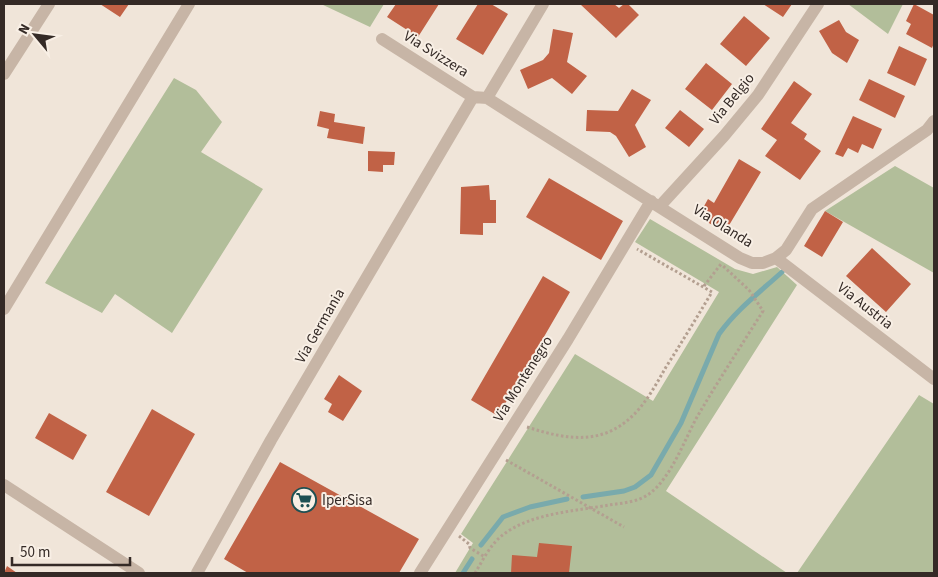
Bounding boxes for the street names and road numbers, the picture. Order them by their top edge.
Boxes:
street label: Via Svizzera [399,26,473,82]
street label: Via Belgio [705,69,759,129]
street label: Via Olanda [689,199,757,253]
street label: Via Austria [833,278,897,334]
street label: Via Germania [290,285,350,367]
street label: Via Montenegro [488,332,558,426]

